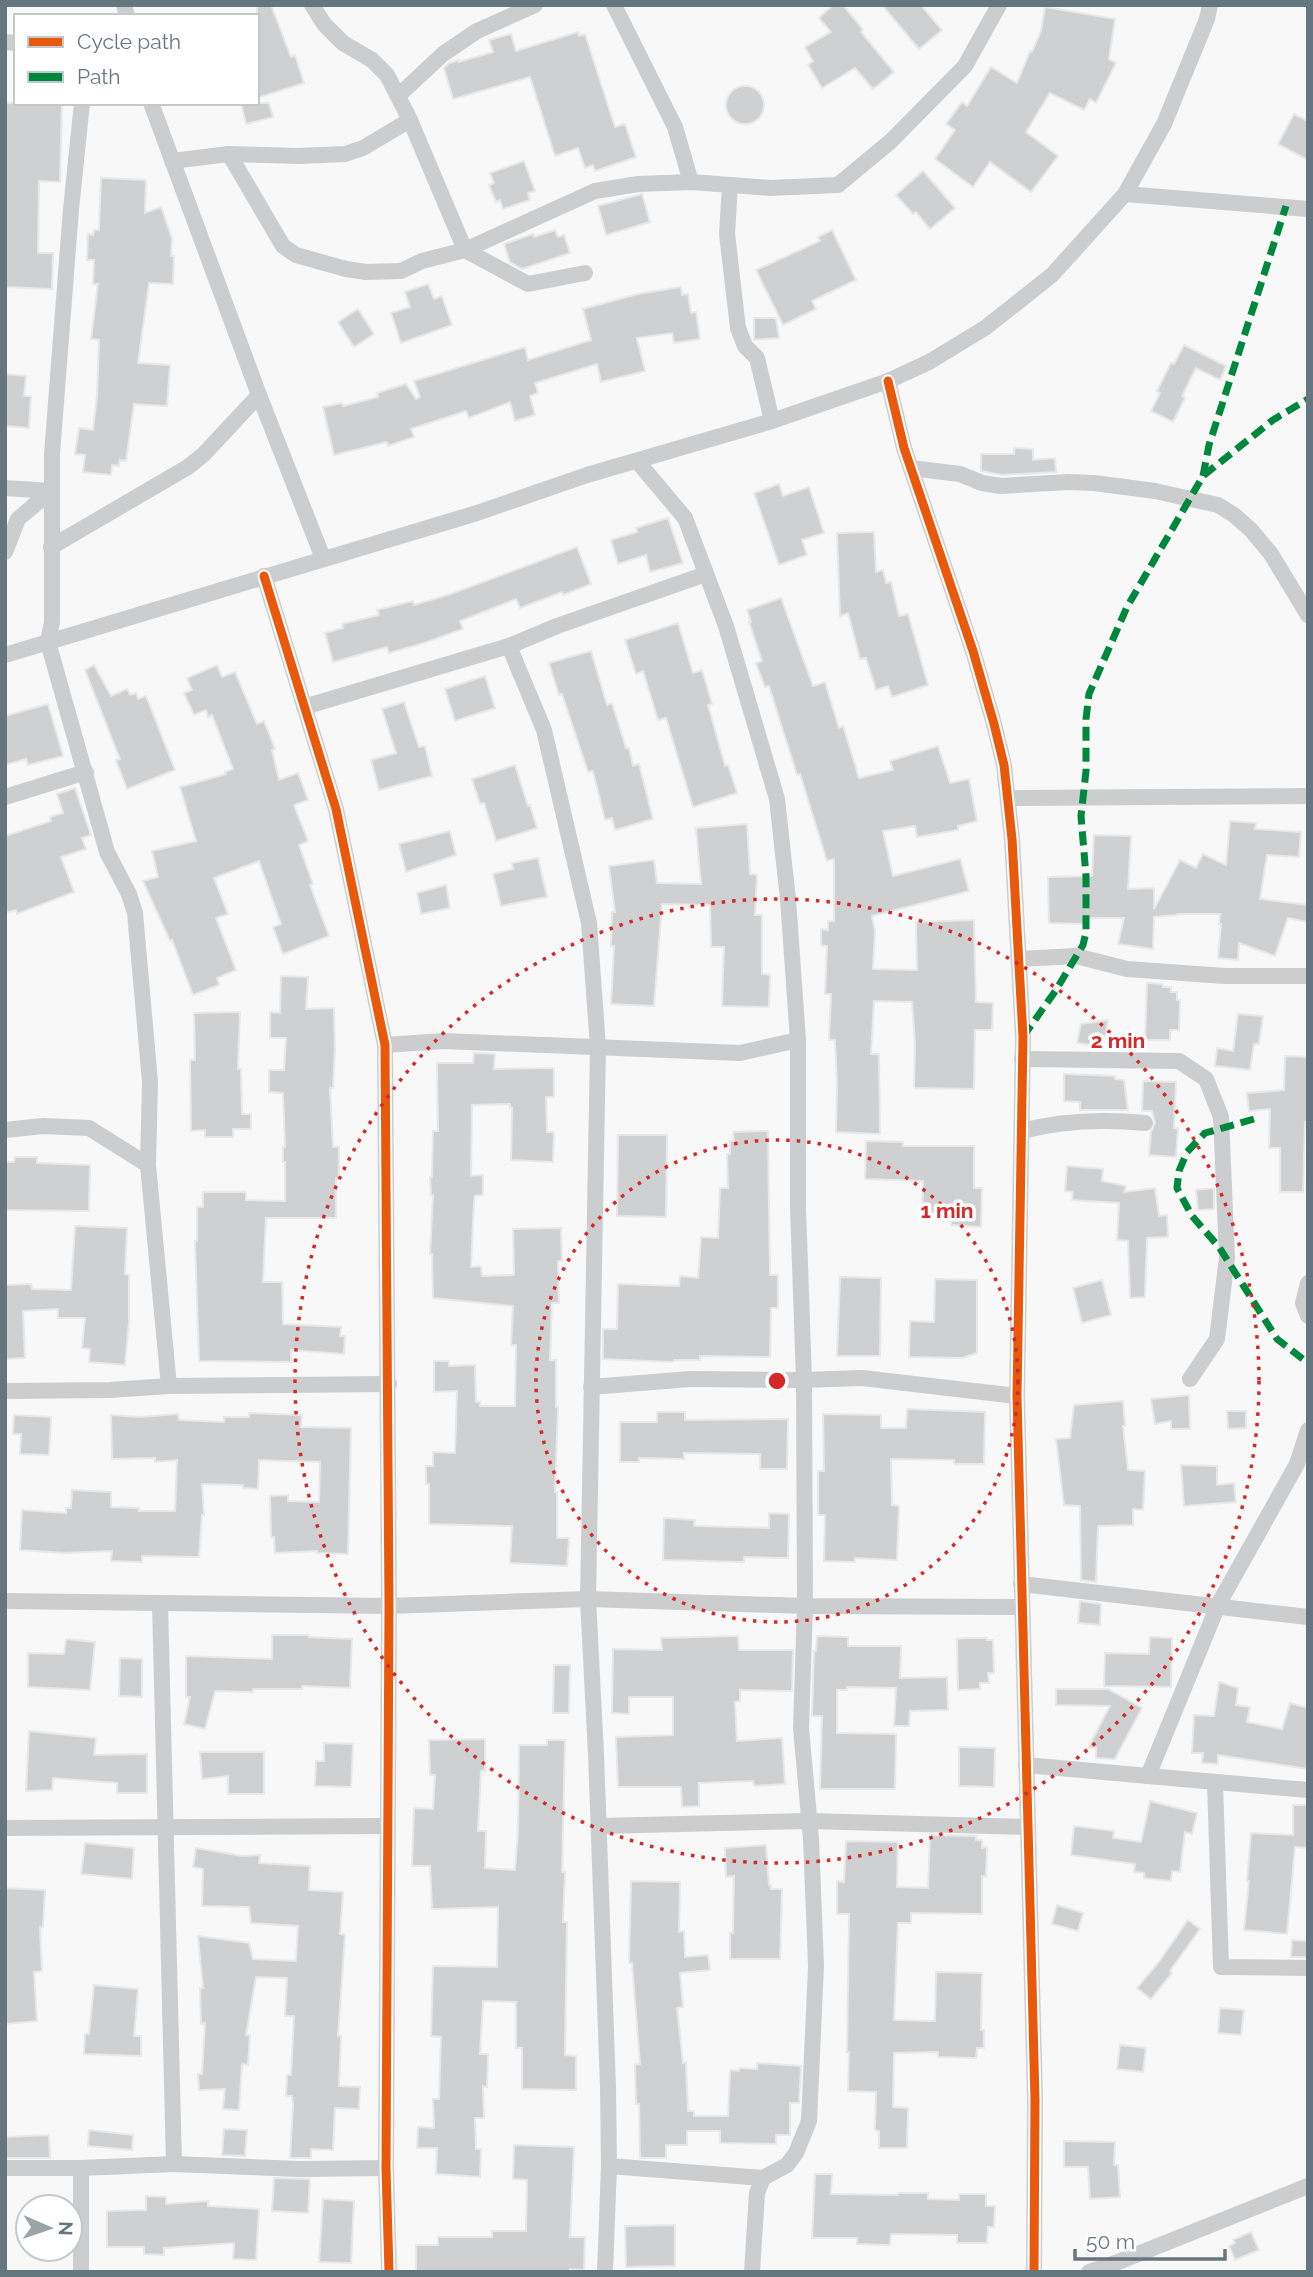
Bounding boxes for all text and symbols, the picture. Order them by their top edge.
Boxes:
legend [14,14,259,105]
text: Cycle path [77,29,181,54]
text: Path [77,64,121,89]
text: 2 min [1091,1028,1145,1053]
text: 1 min [920,1198,974,1223]
centre of rings [765,1369,789,1393]
north arrow [14,2193,84,2263]
scale bar [1075,2218,1226,2262]
text: N [55,2221,77,2236]
text: 50 m [1086,2229,1135,2254]

